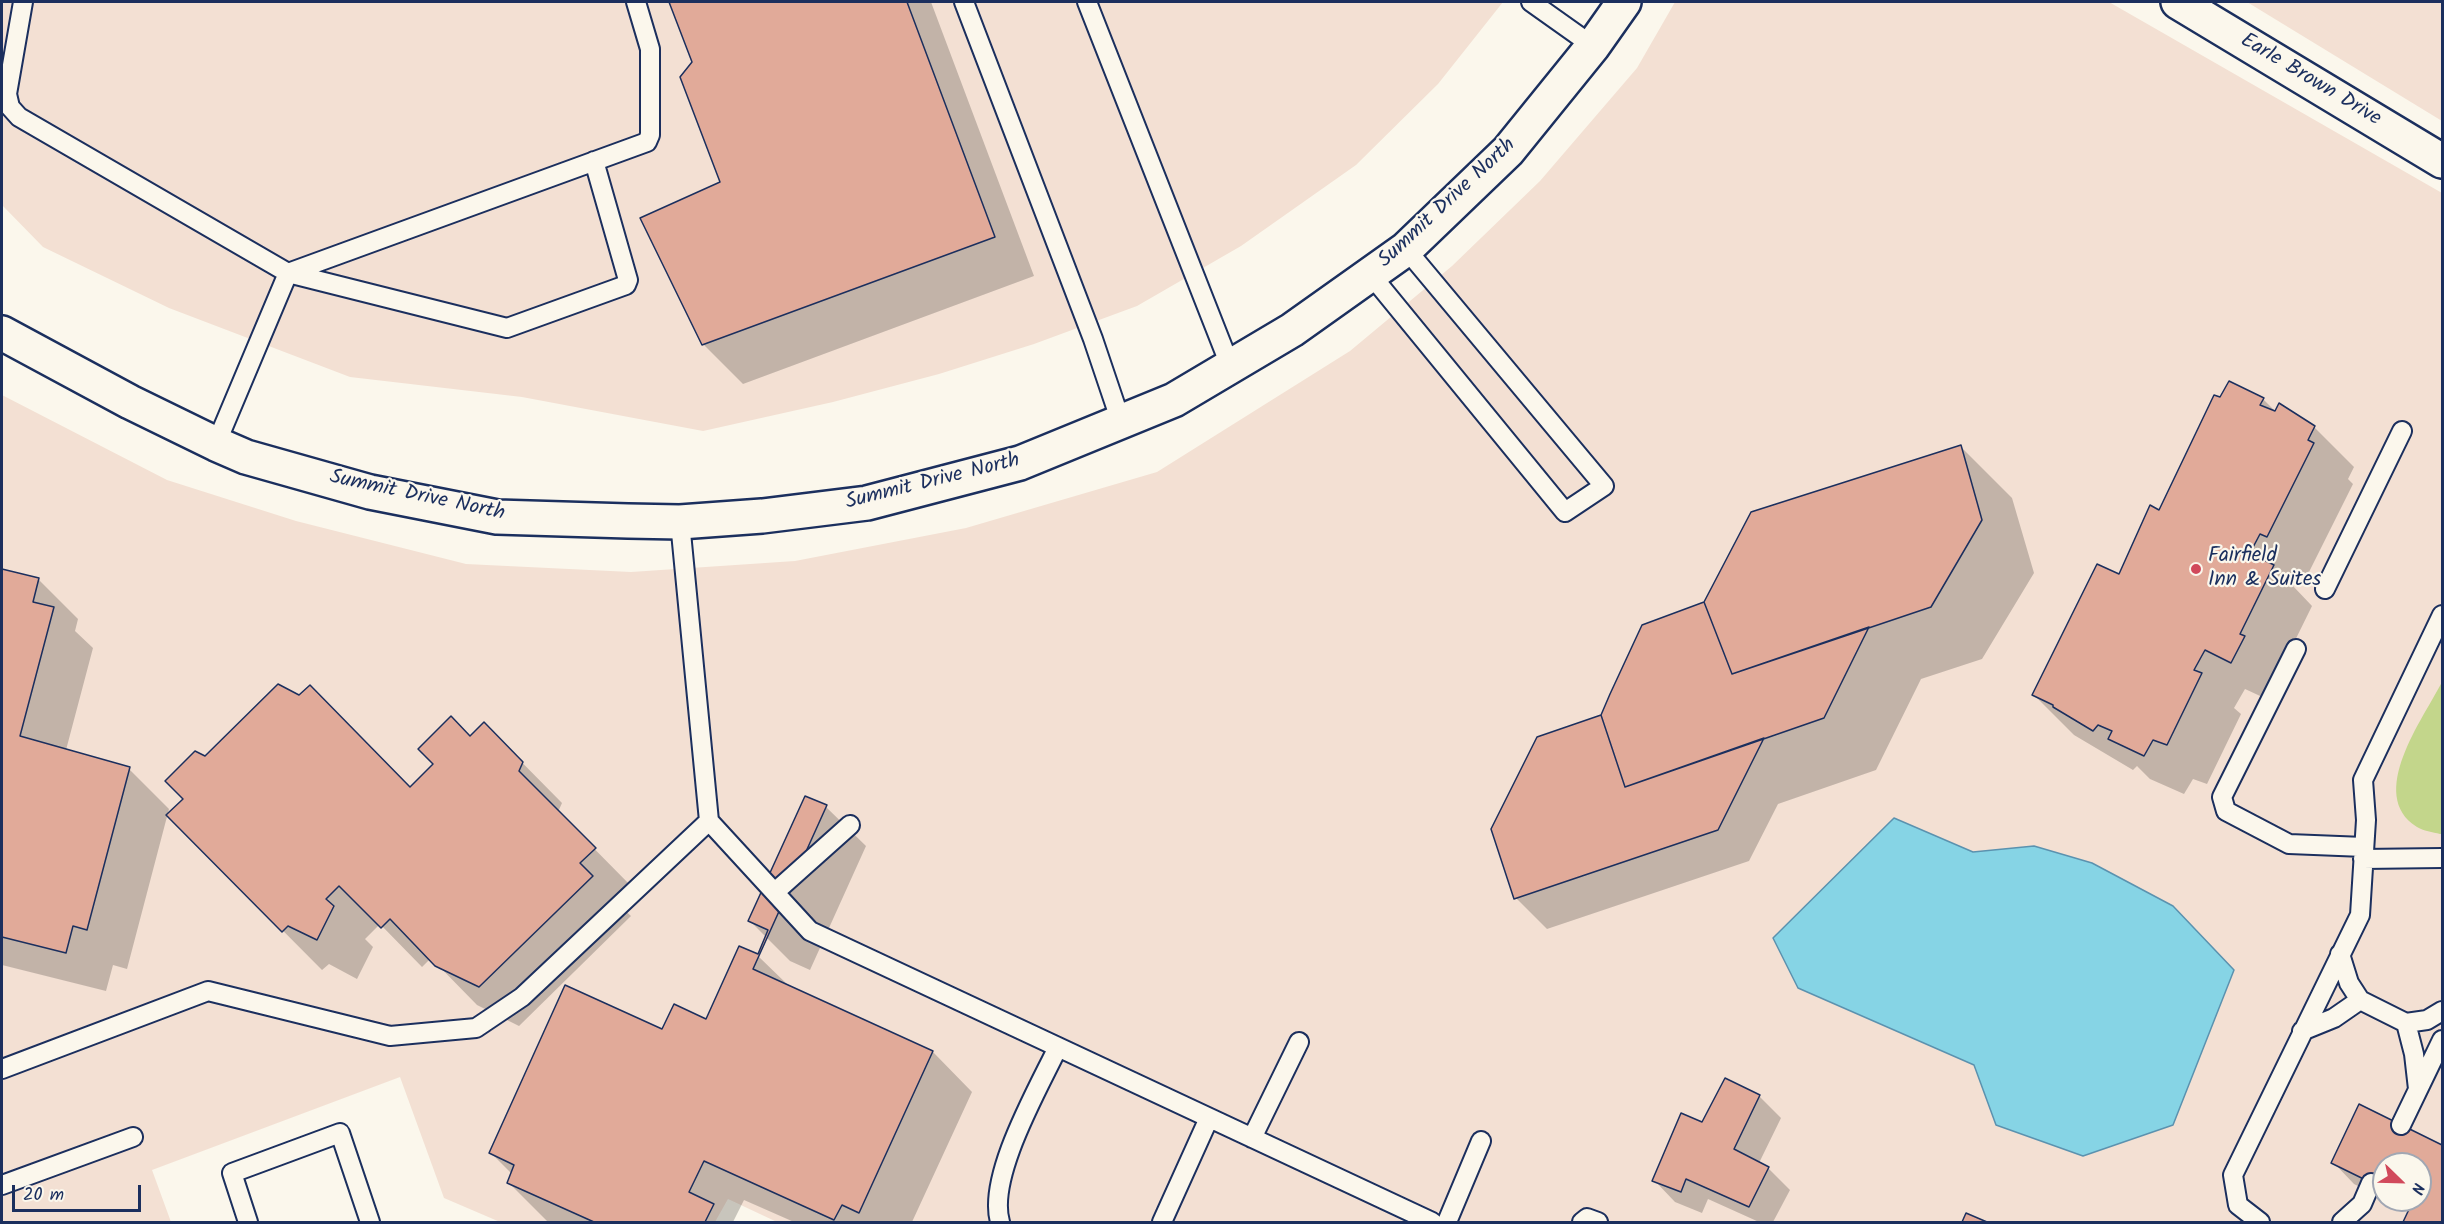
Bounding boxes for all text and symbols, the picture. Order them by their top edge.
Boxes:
street label: Earle Brown Drive [2235,29,2385,133]
street label: Summit Drive North [1374,134,1522,274]
street label: Summit Drive North [843,449,1023,517]
street label: Summit Drive North [327,466,507,528]
place label: Fairfield Inn & Suites [2208,544,2321,594]
marker: Fairfield Inn & Suites [2189,562,2203,576]
north arrow [2372,1152,2432,1212]
scale bar [15,1173,144,1211]
text: N [2404,1179,2431,1198]
text: 20 m [23,1181,64,1210]

